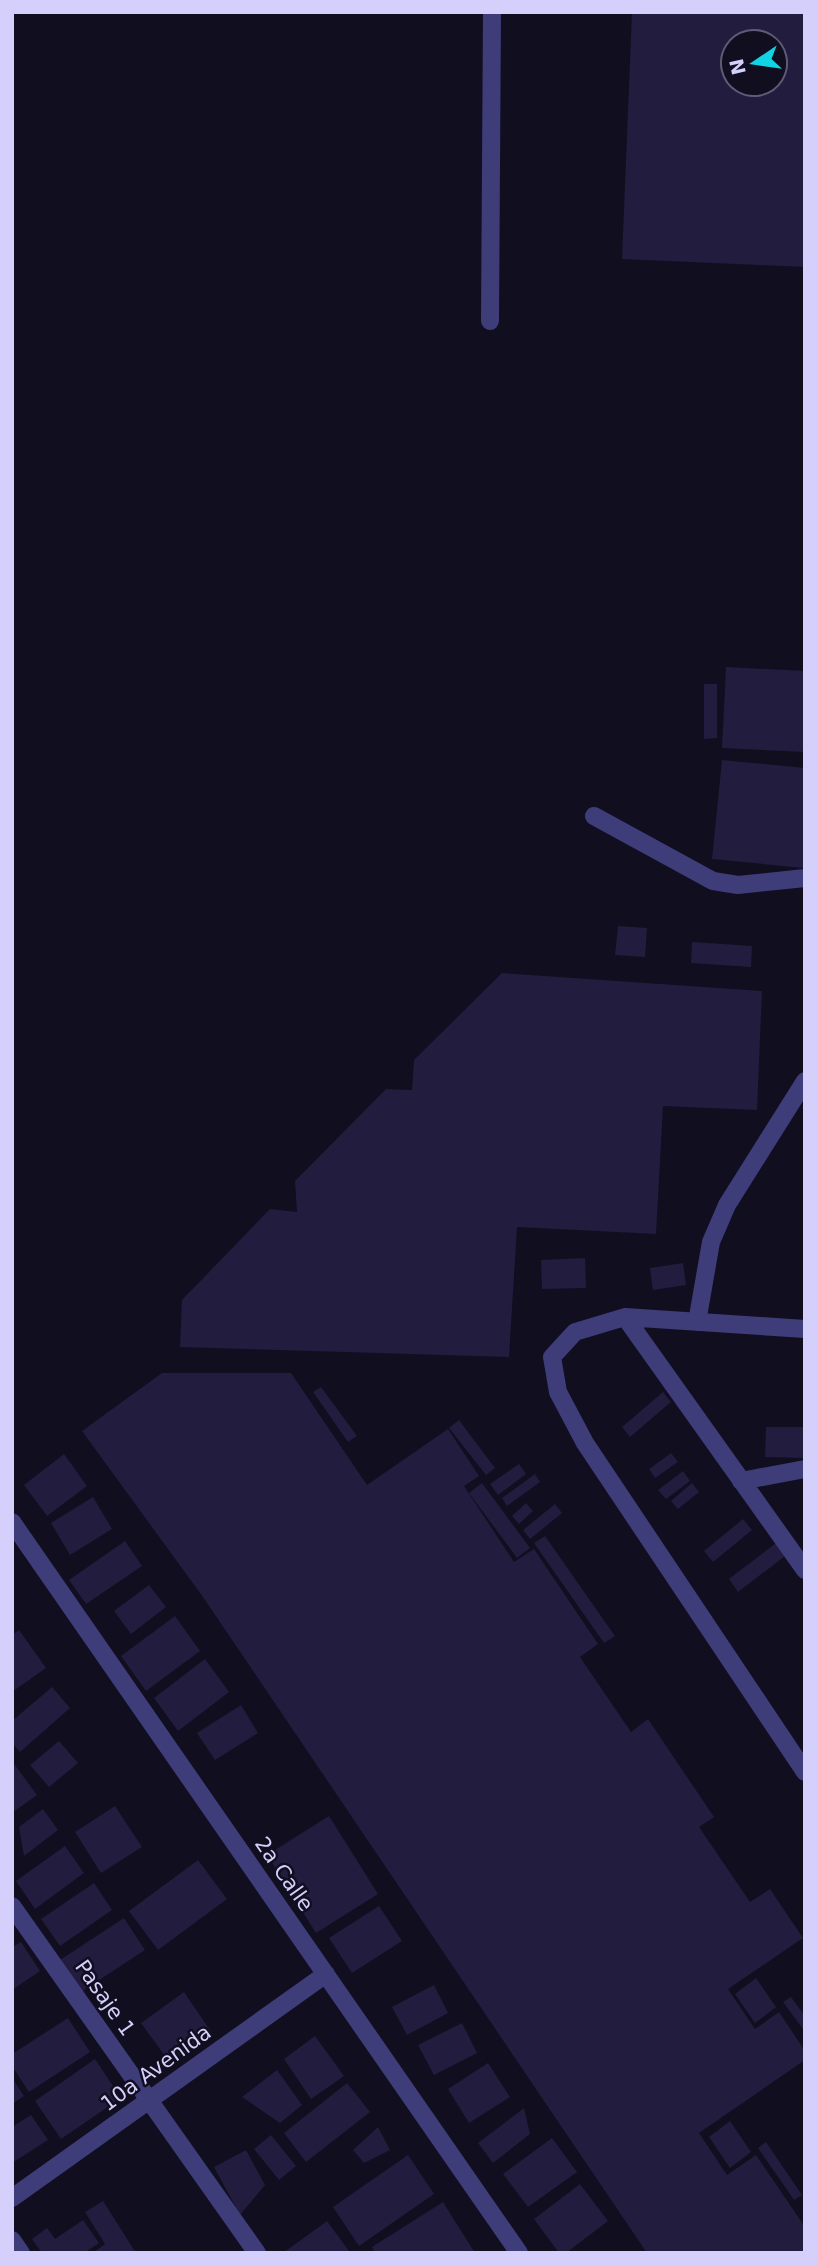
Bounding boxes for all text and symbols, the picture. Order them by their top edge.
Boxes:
north arrow [719,28,789,98]
text: N [725,57,750,77]
street label: 2a Calle [250,1832,318,1916]
street label: Pasaje 1 [70,1955,140,2041]
street label: 10a Avenida [96,2020,216,2116]

